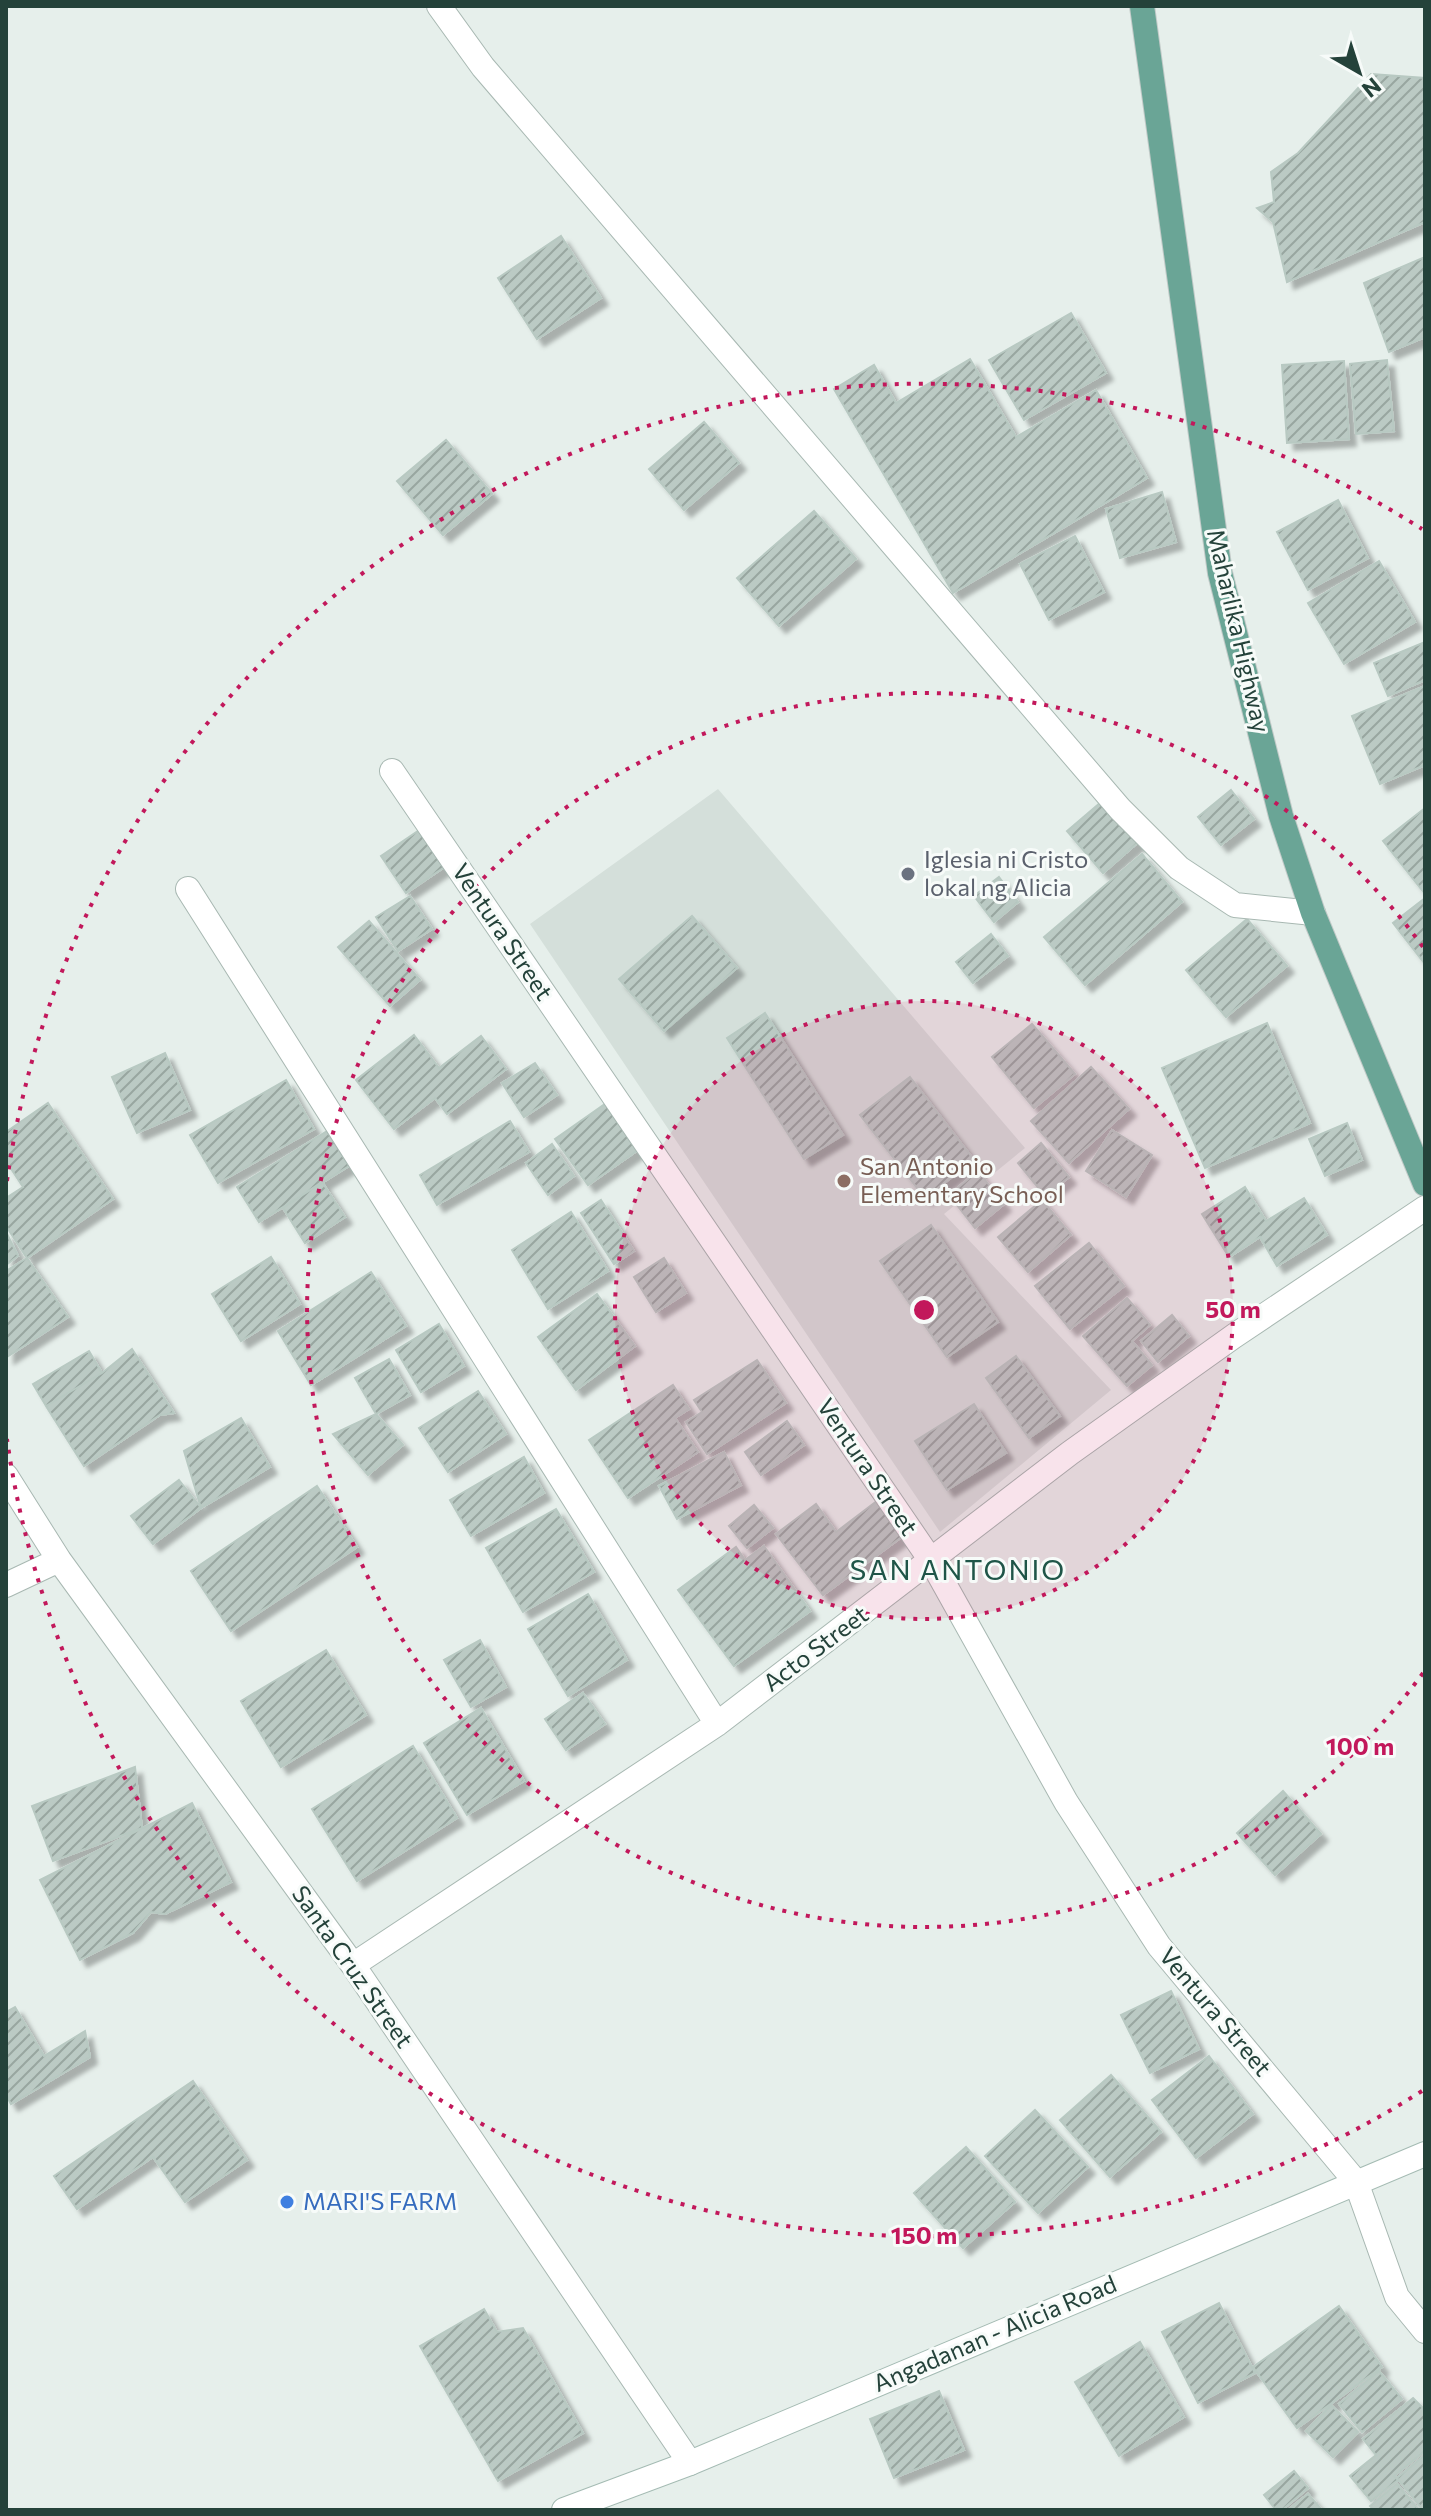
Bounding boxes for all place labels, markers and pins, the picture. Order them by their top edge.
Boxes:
place label: Iglesia ni Cristo lokal ng Alicia [924,844,1088,901]
marker: Iglesia ni Cristo lokal ng Alicia [899,865,917,883]
place label: San Antonio Elementary School [860,1151,1064,1208]
marker: San Antonio Elementary School [835,1172,853,1190]
centre of rings [910,1296,938,1324]
place label: MARI'S FARM [303,2186,457,2215]
marker: MARI'S FARM [278,2193,296,2211]

